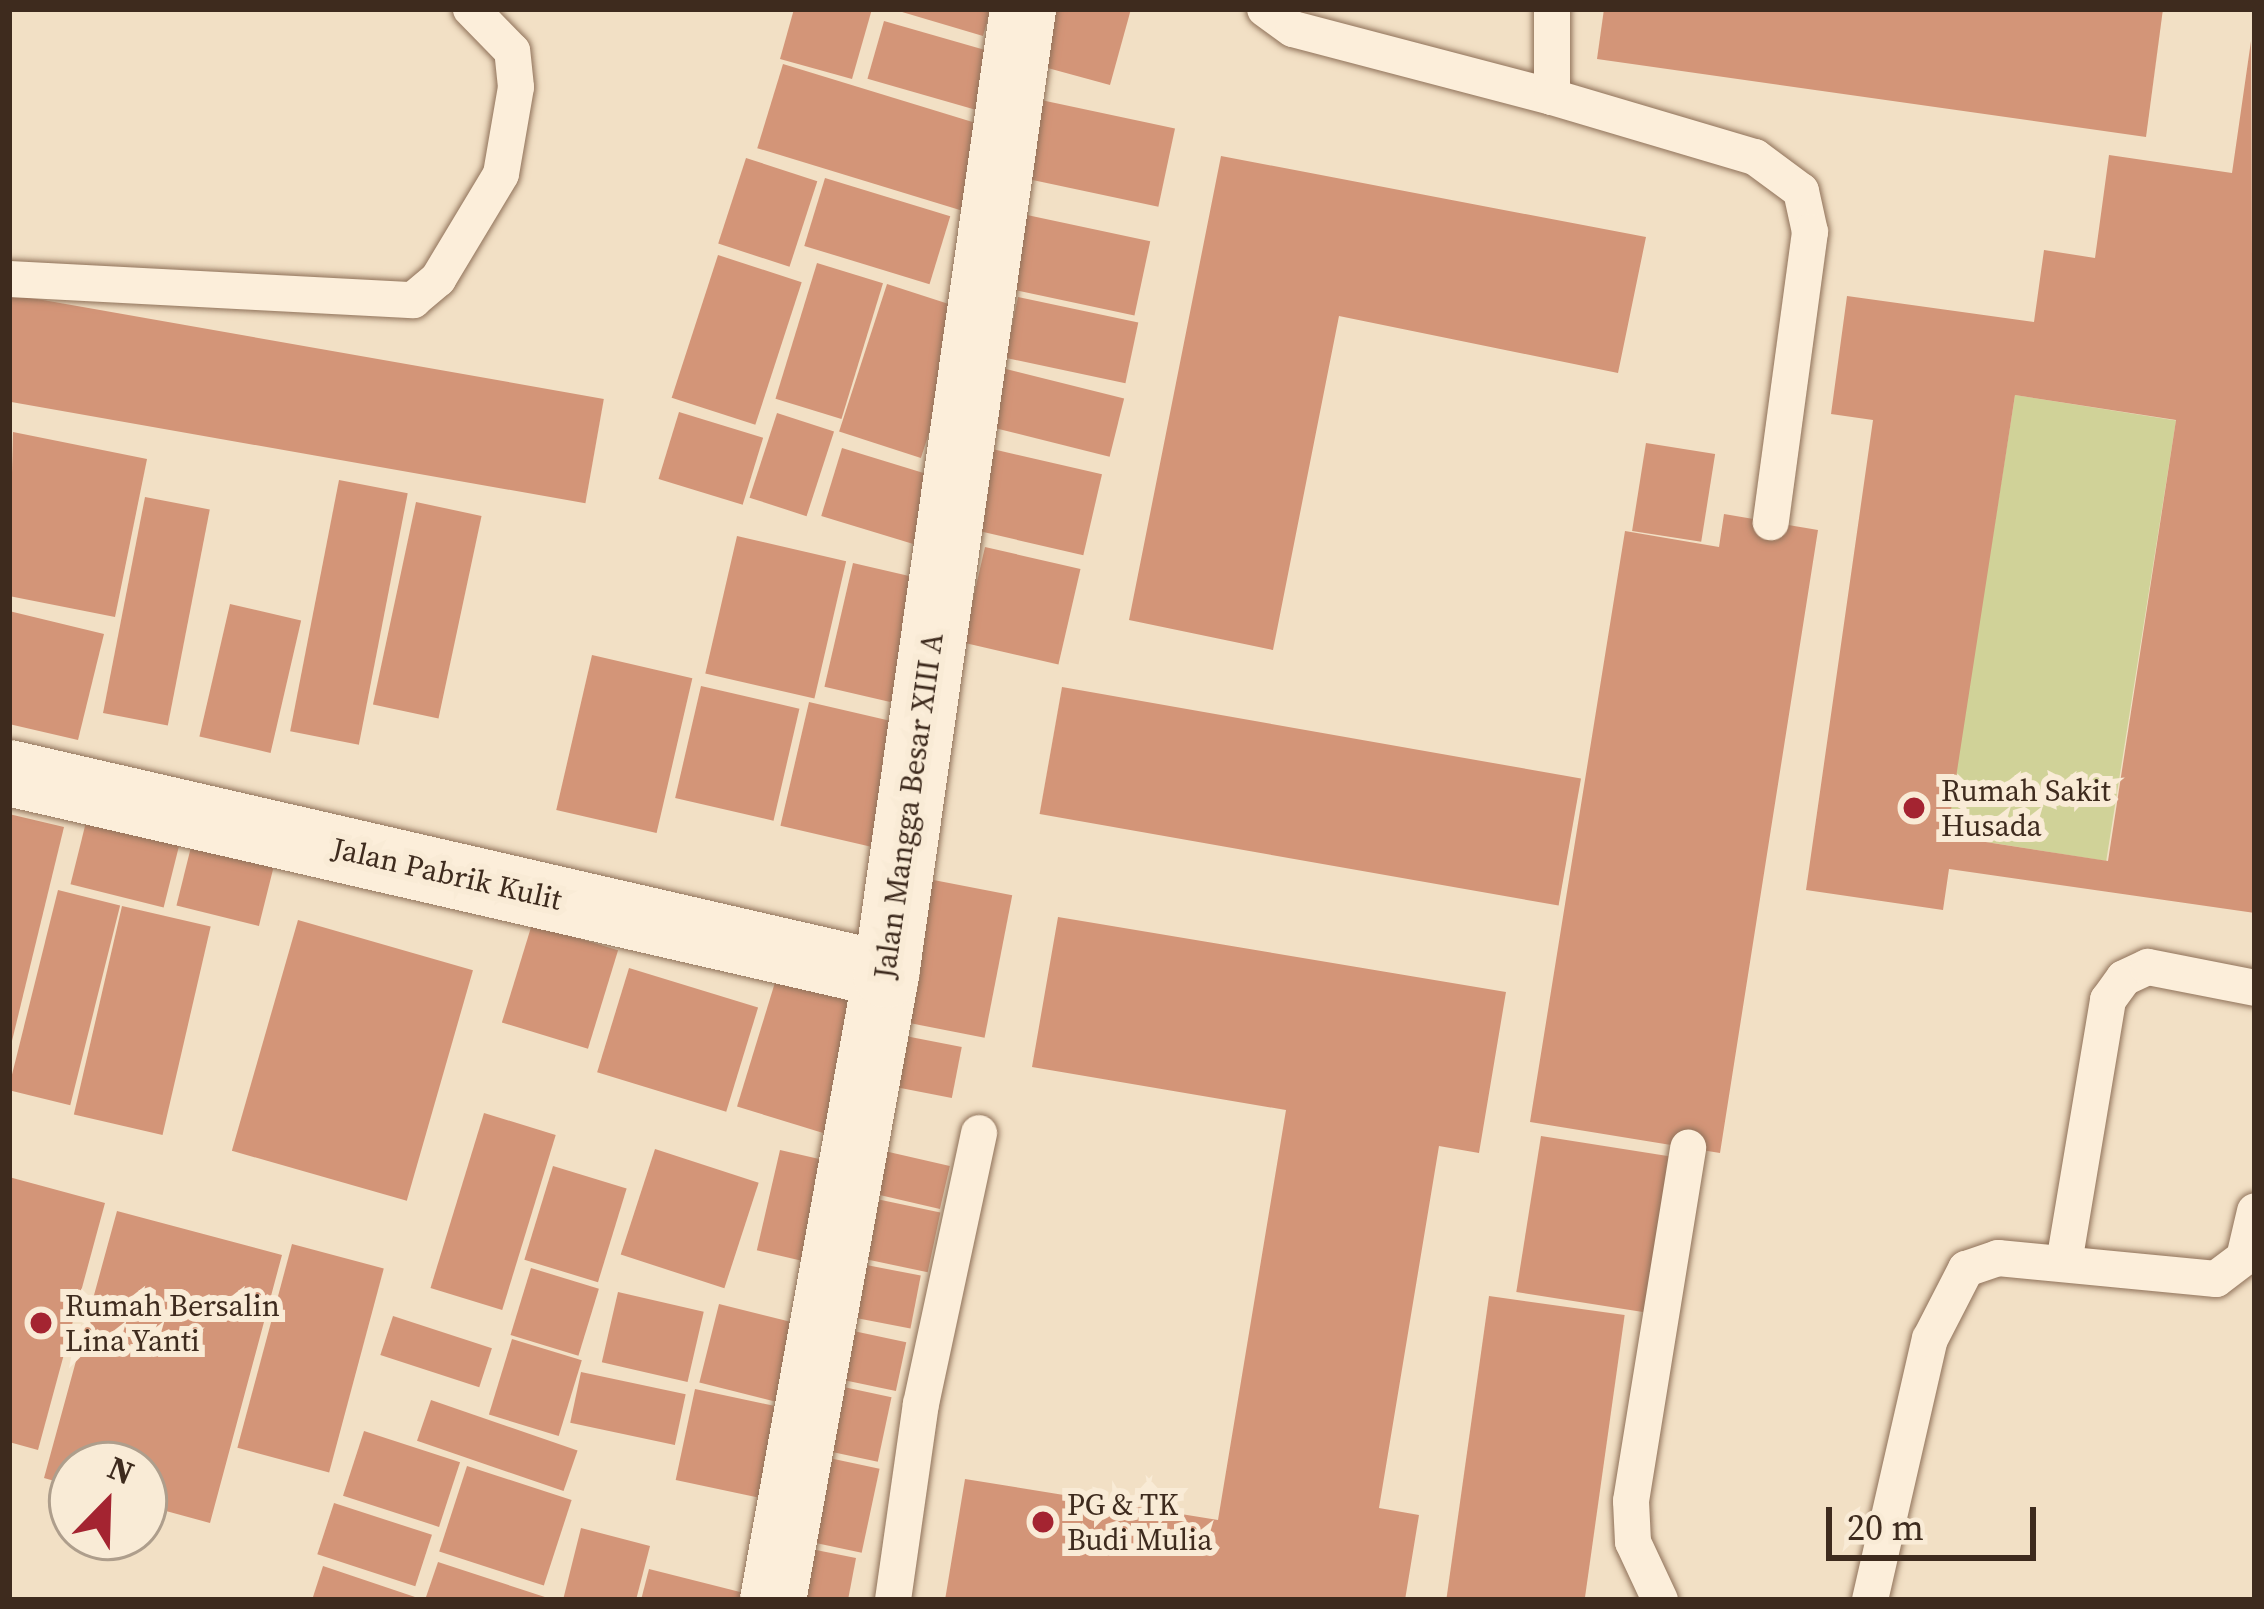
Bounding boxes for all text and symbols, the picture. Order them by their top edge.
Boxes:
street label: Jalan Mangga Besar XIII A [867,631,951,981]
place label: Rumah Sakit Husada [1941,773,2111,844]
marker: Rumah Sakit Husada [1898,792,1930,824]
street label: Jalan Pabrik Kulit [329,830,565,918]
place label: Rumah Bersalin Lina Yanti [65,1288,280,1358]
marker: Rumah Bersalin Lina Yanti [28,1310,54,1336]
north arrow [48,1441,168,1561]
text: N [101,1445,141,1496]
scale bar [1832,1483,2042,1557]
place label: PG & TK Budi Mulia [1067,1487,1212,1558]
text: 20 m [1847,1503,1924,1552]
marker: PG & TK Budi Mulia [1030,1509,1056,1535]

